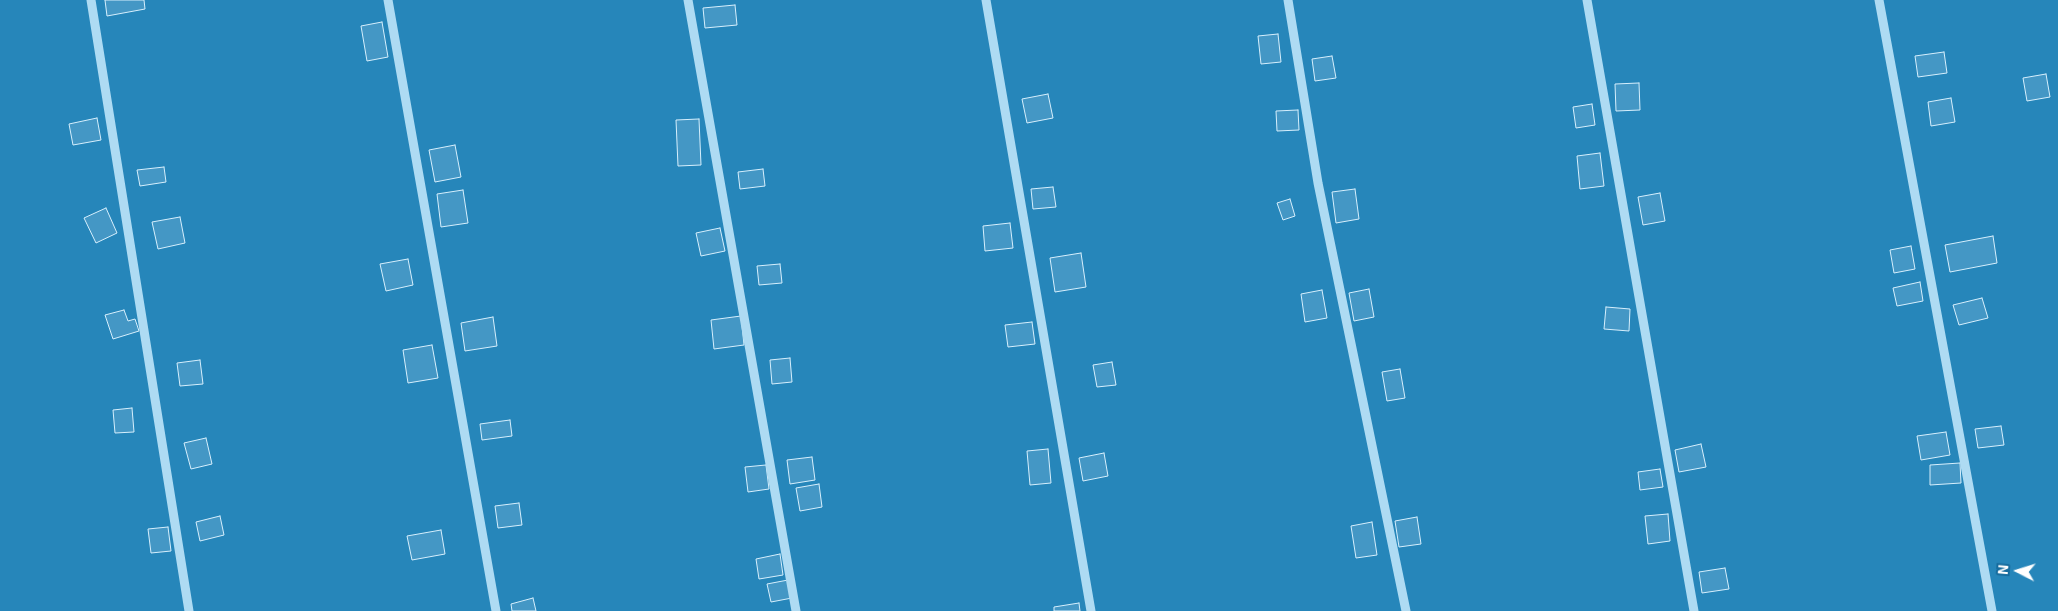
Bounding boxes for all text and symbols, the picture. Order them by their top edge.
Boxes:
north arrow [1993,546,2043,596]
text: N [1994,564,2011,575]

